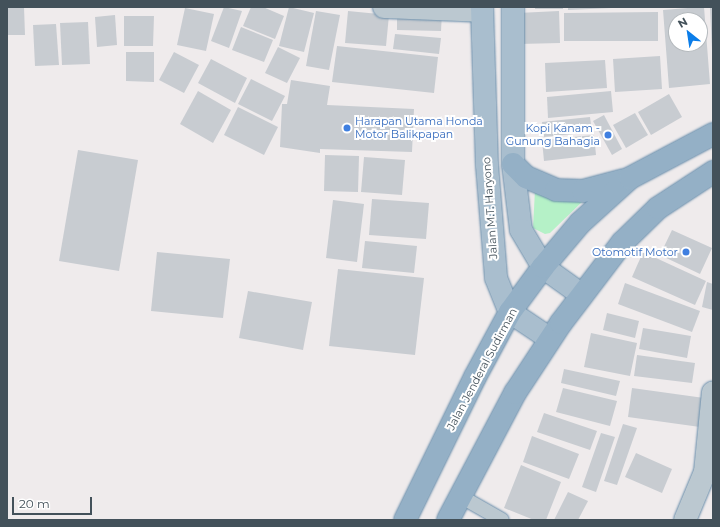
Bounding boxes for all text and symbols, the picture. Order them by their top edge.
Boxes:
north arrow [668,12,708,52]
text: N [675,14,690,31]
place label: Harapan Utama Honda Motor Balikpapan [355,115,483,141]
place label: Kopi Kanam - Gunung Bahagia [506,122,600,148]
marker: Harapan Utama Honda Motor Balikpapan [342,123,352,133]
marker: Kopi Kanam - Gunung Bahagia [603,130,613,140]
street label: Jalan M.T. Haryono [480,157,500,259]
place label: Otomotif Motor [592,245,678,259]
marker: Otomotif Motor [681,247,691,257]
street label: Jalan Jenderal Sudirman [444,306,520,432]
scale bar [14,489,94,515]
text: 20 m [19,496,50,511]

